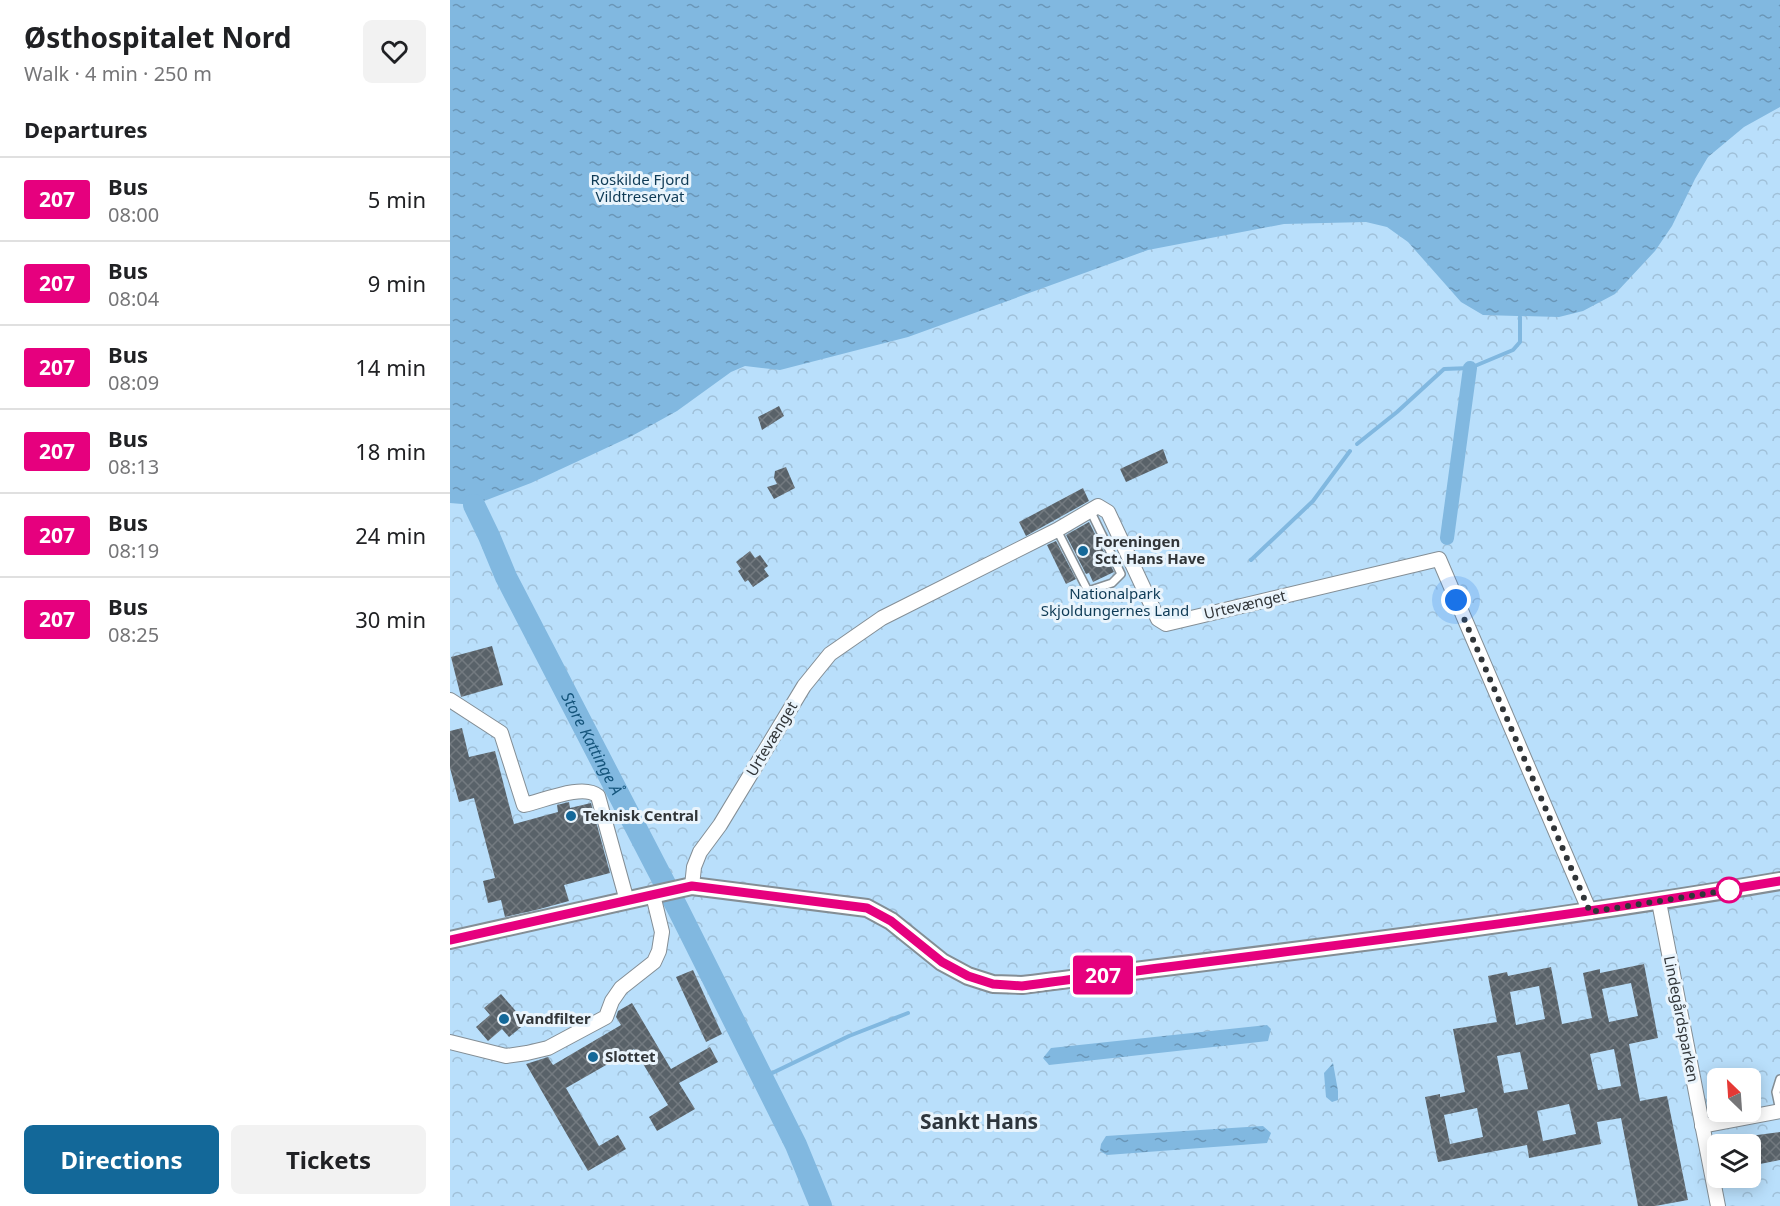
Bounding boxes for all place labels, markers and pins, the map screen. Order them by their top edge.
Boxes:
place label: Foreningen Sct. Hans Have [1095,531,1205,568]
marker: Foreningen Sct. Hans Have [1076,544,1090,558]
place label: Teknisk Central [583,805,699,825]
marker: Teknisk Central [564,809,578,823]
unlabelled marker [1716,877,1742,903]
place label: Vandfilter [516,1008,591,1028]
marker: Vandfilter [497,1012,511,1026]
place label: Slottet [605,1046,656,1066]
marker: Slottet [586,1050,600,1064]

